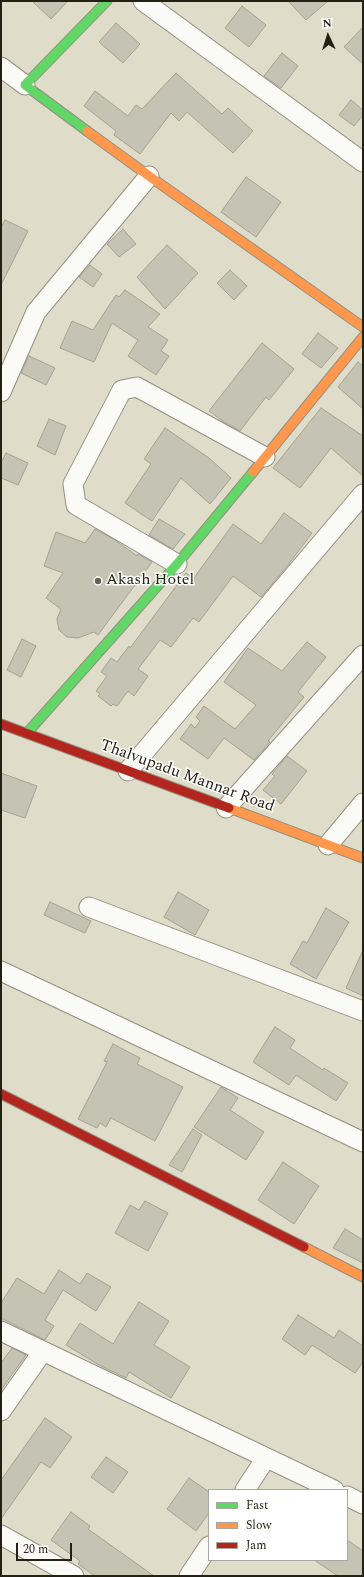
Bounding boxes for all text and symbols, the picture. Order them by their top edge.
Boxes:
text: N [322,15,332,32]
north arrow [308,16,348,56]
place label: Akash Hotel [106,571,194,591]
marker: Akash Hotel [93,576,103,586]
street label: Thalvupadu Mannar Road [97,737,277,817]
legend [208,1489,348,1561]
text: Fast [246,1496,268,1515]
text: Slow [246,1516,271,1535]
scale bar [18,1535,74,1561]
text: Jam [246,1536,267,1555]
text: 20 m [23,1540,48,1559]

